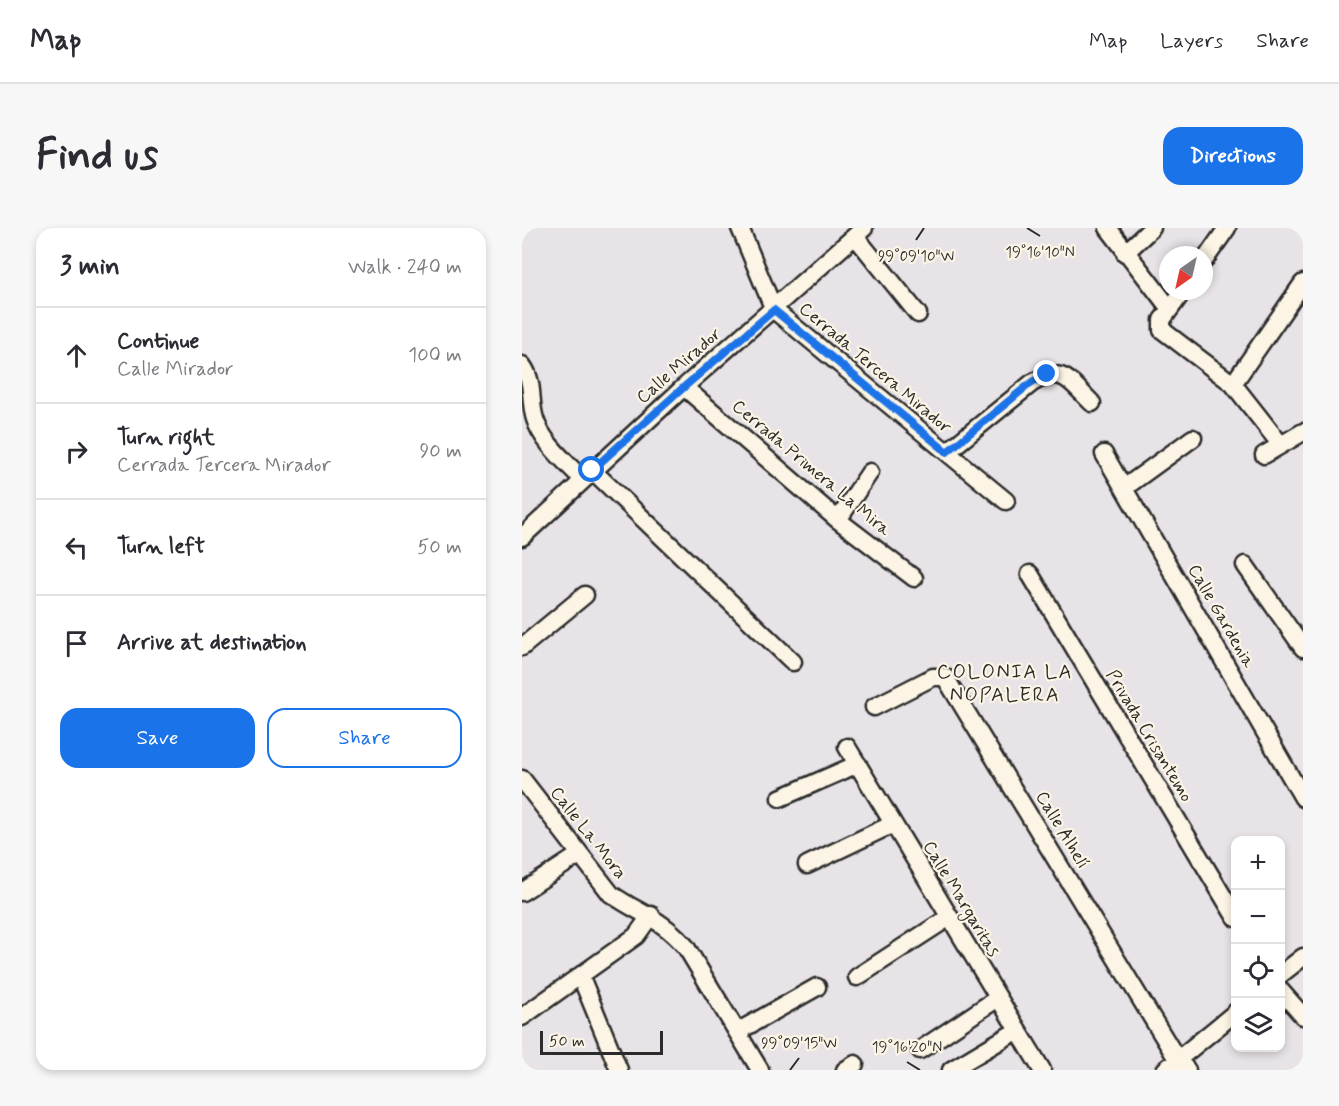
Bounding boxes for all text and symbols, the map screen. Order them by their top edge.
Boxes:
text: Map [30,23,81,60]
text: Map [1089,27,1127,55]
text: Layers [1160,27,1223,55]
text: Share [1256,27,1309,55]
button: Directions [1163,127,1303,185]
text: Find us [36,129,158,184]
text: 19°16'10"N [1005,243,1075,263]
north arrow [1159,246,1213,300]
text: 99°09'10"W [878,247,954,267]
text: 3 min [60,250,120,284]
text: Walk · 240 m [348,254,462,281]
street label: Cerrada Tercera Mirador [794,297,957,439]
street label: Calle Mirador [632,322,727,409]
text: Continue [117,328,199,356]
icon: ahead [60,339,93,372]
text: 100 m [408,342,462,369]
text: Calle Mirador [117,356,234,383]
route end [1033,360,1059,386]
street label: Cerrada Primera La Mira [727,394,896,542]
text: Turn right [117,424,215,452]
icon: right [60,435,93,468]
text: 90 m [419,438,462,465]
text: Cerrada Tercera Mirador [117,452,331,479]
route start [578,456,604,482]
icon: left [60,531,93,564]
text: Turn left [117,533,205,561]
text: 50 m [417,534,462,561]
street label: Calle Gardenia [1182,560,1260,672]
icon: arrive [60,627,93,660]
text: Arrive at destination [117,629,307,657]
district label: COLONIA LA NOPALERA [937,659,1073,709]
street label: Privada Crisantemo [1100,665,1198,807]
button: Save [60,708,255,768]
button: Share [267,708,462,768]
street label: Calle La Mora [544,782,632,884]
street label: Calle Alhelí [1029,787,1095,873]
street label: Calle Margaritas [916,836,1005,962]
map controls [1231,836,1285,1052]
button: + [1231,836,1285,890]
button: − [1231,890,1285,944]
button: locate [1231,944,1285,998]
button: layers [1231,998,1285,1052]
scale bar [540,1028,663,1056]
text: 50 m [549,1031,585,1052]
text: 99°09'15"W [761,1034,837,1054]
text: 19°16'20"N [872,1038,942,1058]

